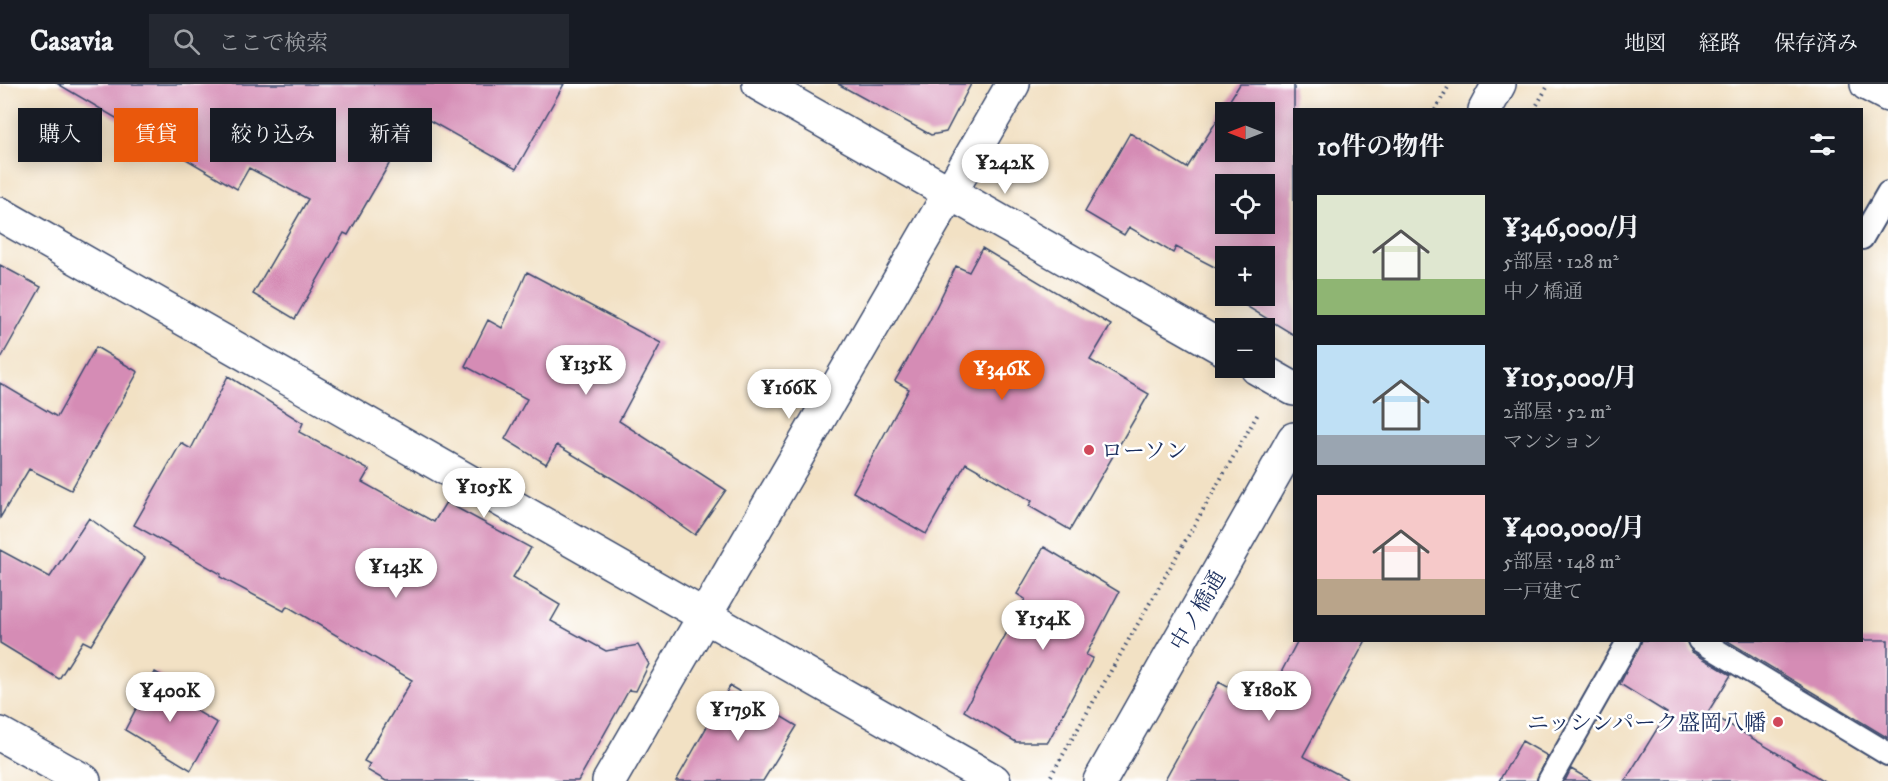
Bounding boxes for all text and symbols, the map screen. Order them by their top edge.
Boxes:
search box [149,14,569,68]
text: Casavia [30,24,113,59]
icon: search [170,25,203,58]
text: ここで検索 [218,30,328,57]
text: 地図 [1624,31,1666,57]
text: 経路 [1699,31,1741,57]
text: 保存済み [1774,31,1858,57]
north arrow [1215,102,1275,162]
map controls [1215,102,1275,378]
chip: 購入 [18,108,102,162]
chip: 賃貸 [114,108,198,162]
chip: 絞り込み [210,108,336,162]
chip: 新着 [348,108,432,162]
icon: filters [1806,128,1839,161]
text: 10件の物件 [1317,131,1444,164]
pin: ¥242K [963,144,1047,195]
text: ¥242K [976,151,1034,176]
button: locate [1215,174,1275,234]
text: ¥346,000/月 [1503,212,1641,245]
icon: home [1365,219,1437,291]
button: + [1215,246,1275,306]
text: 5部屋 · 128 m² [1503,250,1619,275]
text: 中ノ橋通 [1503,280,1583,305]
button: − [1215,318,1275,378]
pin: ¥135K [544,345,628,396]
pin: ¥346K [960,350,1044,401]
text: ¥135K [560,352,612,377]
text: ¥346K [974,357,1030,382]
text: ¥105,000/月 [1503,362,1638,395]
pin: ¥166K [747,369,831,420]
icon: home [1365,369,1437,441]
text: ¥166K [761,376,817,401]
text: 2部屋 · 52 m² [1503,400,1611,425]
text: マンション [1503,430,1602,455]
place label: ローソン [1101,438,1188,465]
marker: ローソン [1082,443,1096,457]
pin: ¥105K [442,468,526,519]
text: ¥105K [456,475,512,500]
text: ¥400,000/月 [1503,512,1645,545]
icon: home [1365,519,1437,591]
pin: ¥143K [354,548,438,599]
text: 5部屋 · 148 m² [1503,550,1620,575]
text: ¥143K [369,555,423,580]
street label: 中ノ橋通 [1165,566,1232,656]
text: 一戸建て [1503,580,1583,605]
pin: ¥154K [1001,600,1085,651]
text: ¥154K [1015,607,1071,632]
pin: ¥180K [1227,671,1311,722]
pin: ¥400K [128,672,212,723]
text: ¥180K [1241,678,1297,703]
text: ¥400K [140,679,200,704]
pin: ¥179K [696,691,780,742]
text: ¥179K [710,698,766,723]
place label: ニッシンパーク盛岡八幡 [1527,710,1766,737]
marker: ニッシンパーク盛岡八幡 [1771,715,1785,729]

